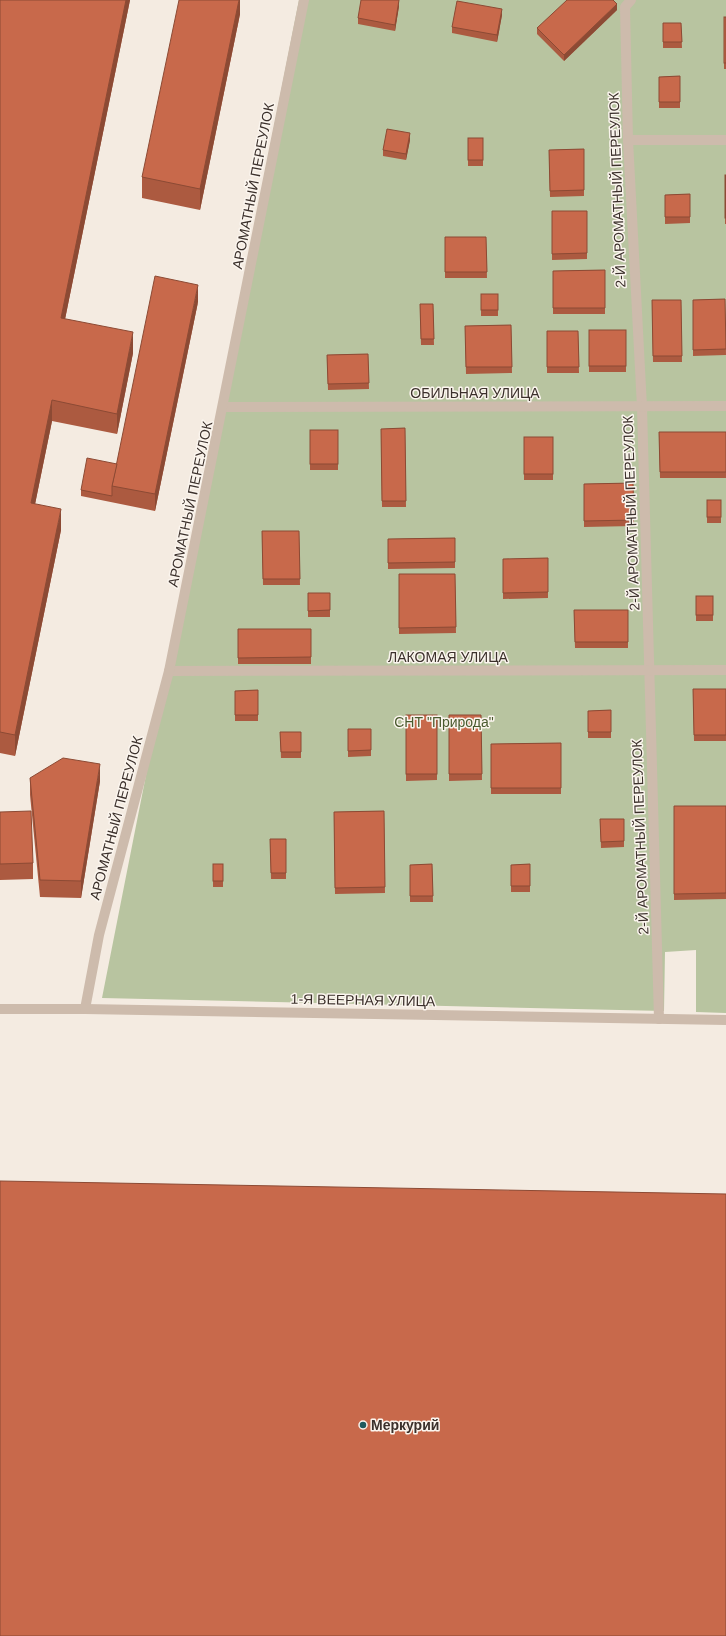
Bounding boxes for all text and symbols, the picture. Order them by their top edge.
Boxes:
street label: 2-Й АРОМАТНЫЙ ПЕРЕУЛОК [605,91,628,288]
street label: АРОМАТНЫЙ ПЕРЕУЛОК [228,101,277,270]
street label: ОБИЛЬНАЯ УЛИЦА [410,385,540,401]
street label: 2-Й АРОМАТНЫЙ ПЕРЕУЛОК [619,414,642,611]
street label: АРОМАТНЫЙ ПЕРЕУЛОК [164,419,216,588]
street label: ЛАКОМАЯ УЛИЦА [388,649,509,665]
park label: СНТ "Природа" [394,714,494,730]
street label: АРОМАТНЫЙ ПЕРЕУЛОК [85,733,146,902]
street label: 2-Й АРОМАТНЫЙ ПЕРЕУЛОК [628,738,651,935]
street label: 1-Я ВЕЕРНАЯ УЛИЦА [291,991,436,1009]
place label: Меркурий [371,1417,439,1433]
marker: Меркурий [358,1420,368,1430]

